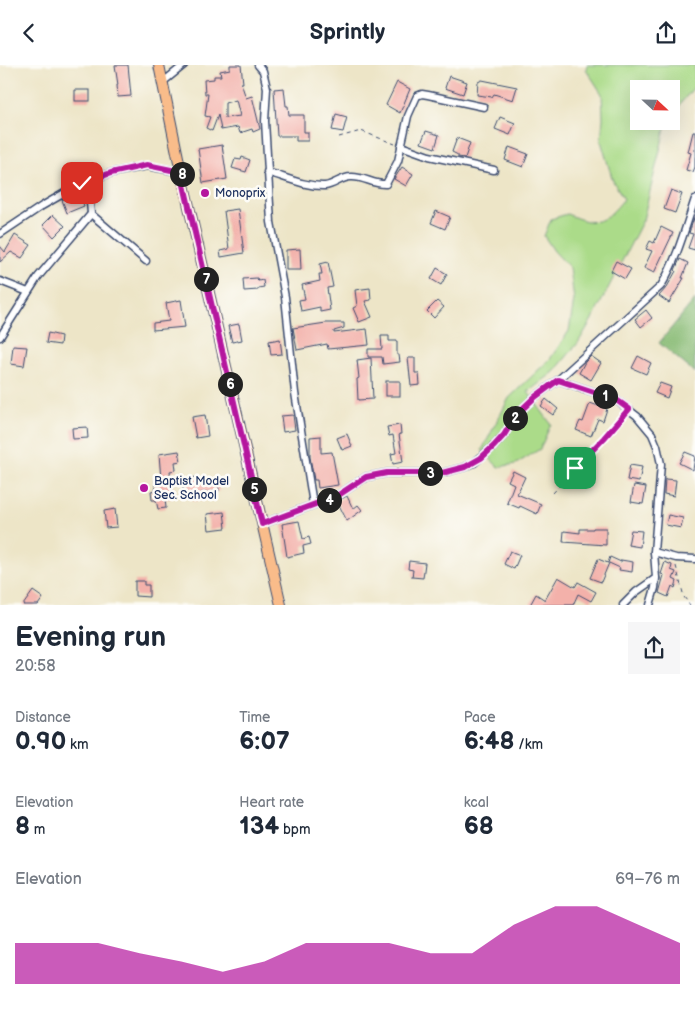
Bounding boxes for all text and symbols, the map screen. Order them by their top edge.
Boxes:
icon: back [15,19,43,47]
text: Sprintly [310,19,385,46]
icon: share [652,19,680,47]
north arrow [630,80,680,130]
map controls [630,80,680,130]
pin: 8 [170,161,194,187]
pin [61,162,103,204]
text: 8 [178,166,187,183]
icon: check [68,169,96,197]
place label: Monoprix [215,186,266,201]
marker: Monoprix [199,187,211,199]
pin: 7 [194,267,218,291]
text: 7 [203,271,210,288]
pin: 6 [218,371,242,397]
text: 6 [226,376,235,393]
pin: 1 [592,383,618,409]
text: 1 [603,388,608,405]
pin: 2 [502,405,528,431]
text: 2 [511,410,520,427]
pin [554,447,596,489]
icon: arrive [561,454,589,482]
pin: 3 [418,461,442,485]
text: 3 [426,465,435,482]
place label: Baptist Model Sec. School [154,474,229,503]
pin: 5 [242,477,266,501]
text: 5 [250,481,259,498]
marker: Baptist Model Sec. School [138,482,150,494]
pin: 4 [316,487,342,513]
text: 4 [325,492,334,509]
text: Evening run [15,621,166,654]
button: share [628,622,680,674]
text: 20:58 [15,657,56,676]
text: Distance [15,709,71,726]
text: Time [239,709,270,726]
text: Pace [464,709,496,726]
text: 0.90 [15,726,66,757]
text: 6:07 [239,726,290,757]
text: 6:48 [464,726,515,757]
text: km [66,736,89,753]
text: /km [515,736,543,753]
text: Elevation [15,794,73,811]
text: Heart rate [239,794,304,811]
text: kcal [464,794,489,811]
text: 8 [15,811,30,842]
text: 134 [239,811,279,842]
text: 68 [464,811,494,842]
text: m [30,821,45,838]
text: bpm [279,821,311,838]
text: Elevation [15,870,82,889]
text: 69–76 m [615,870,680,889]

